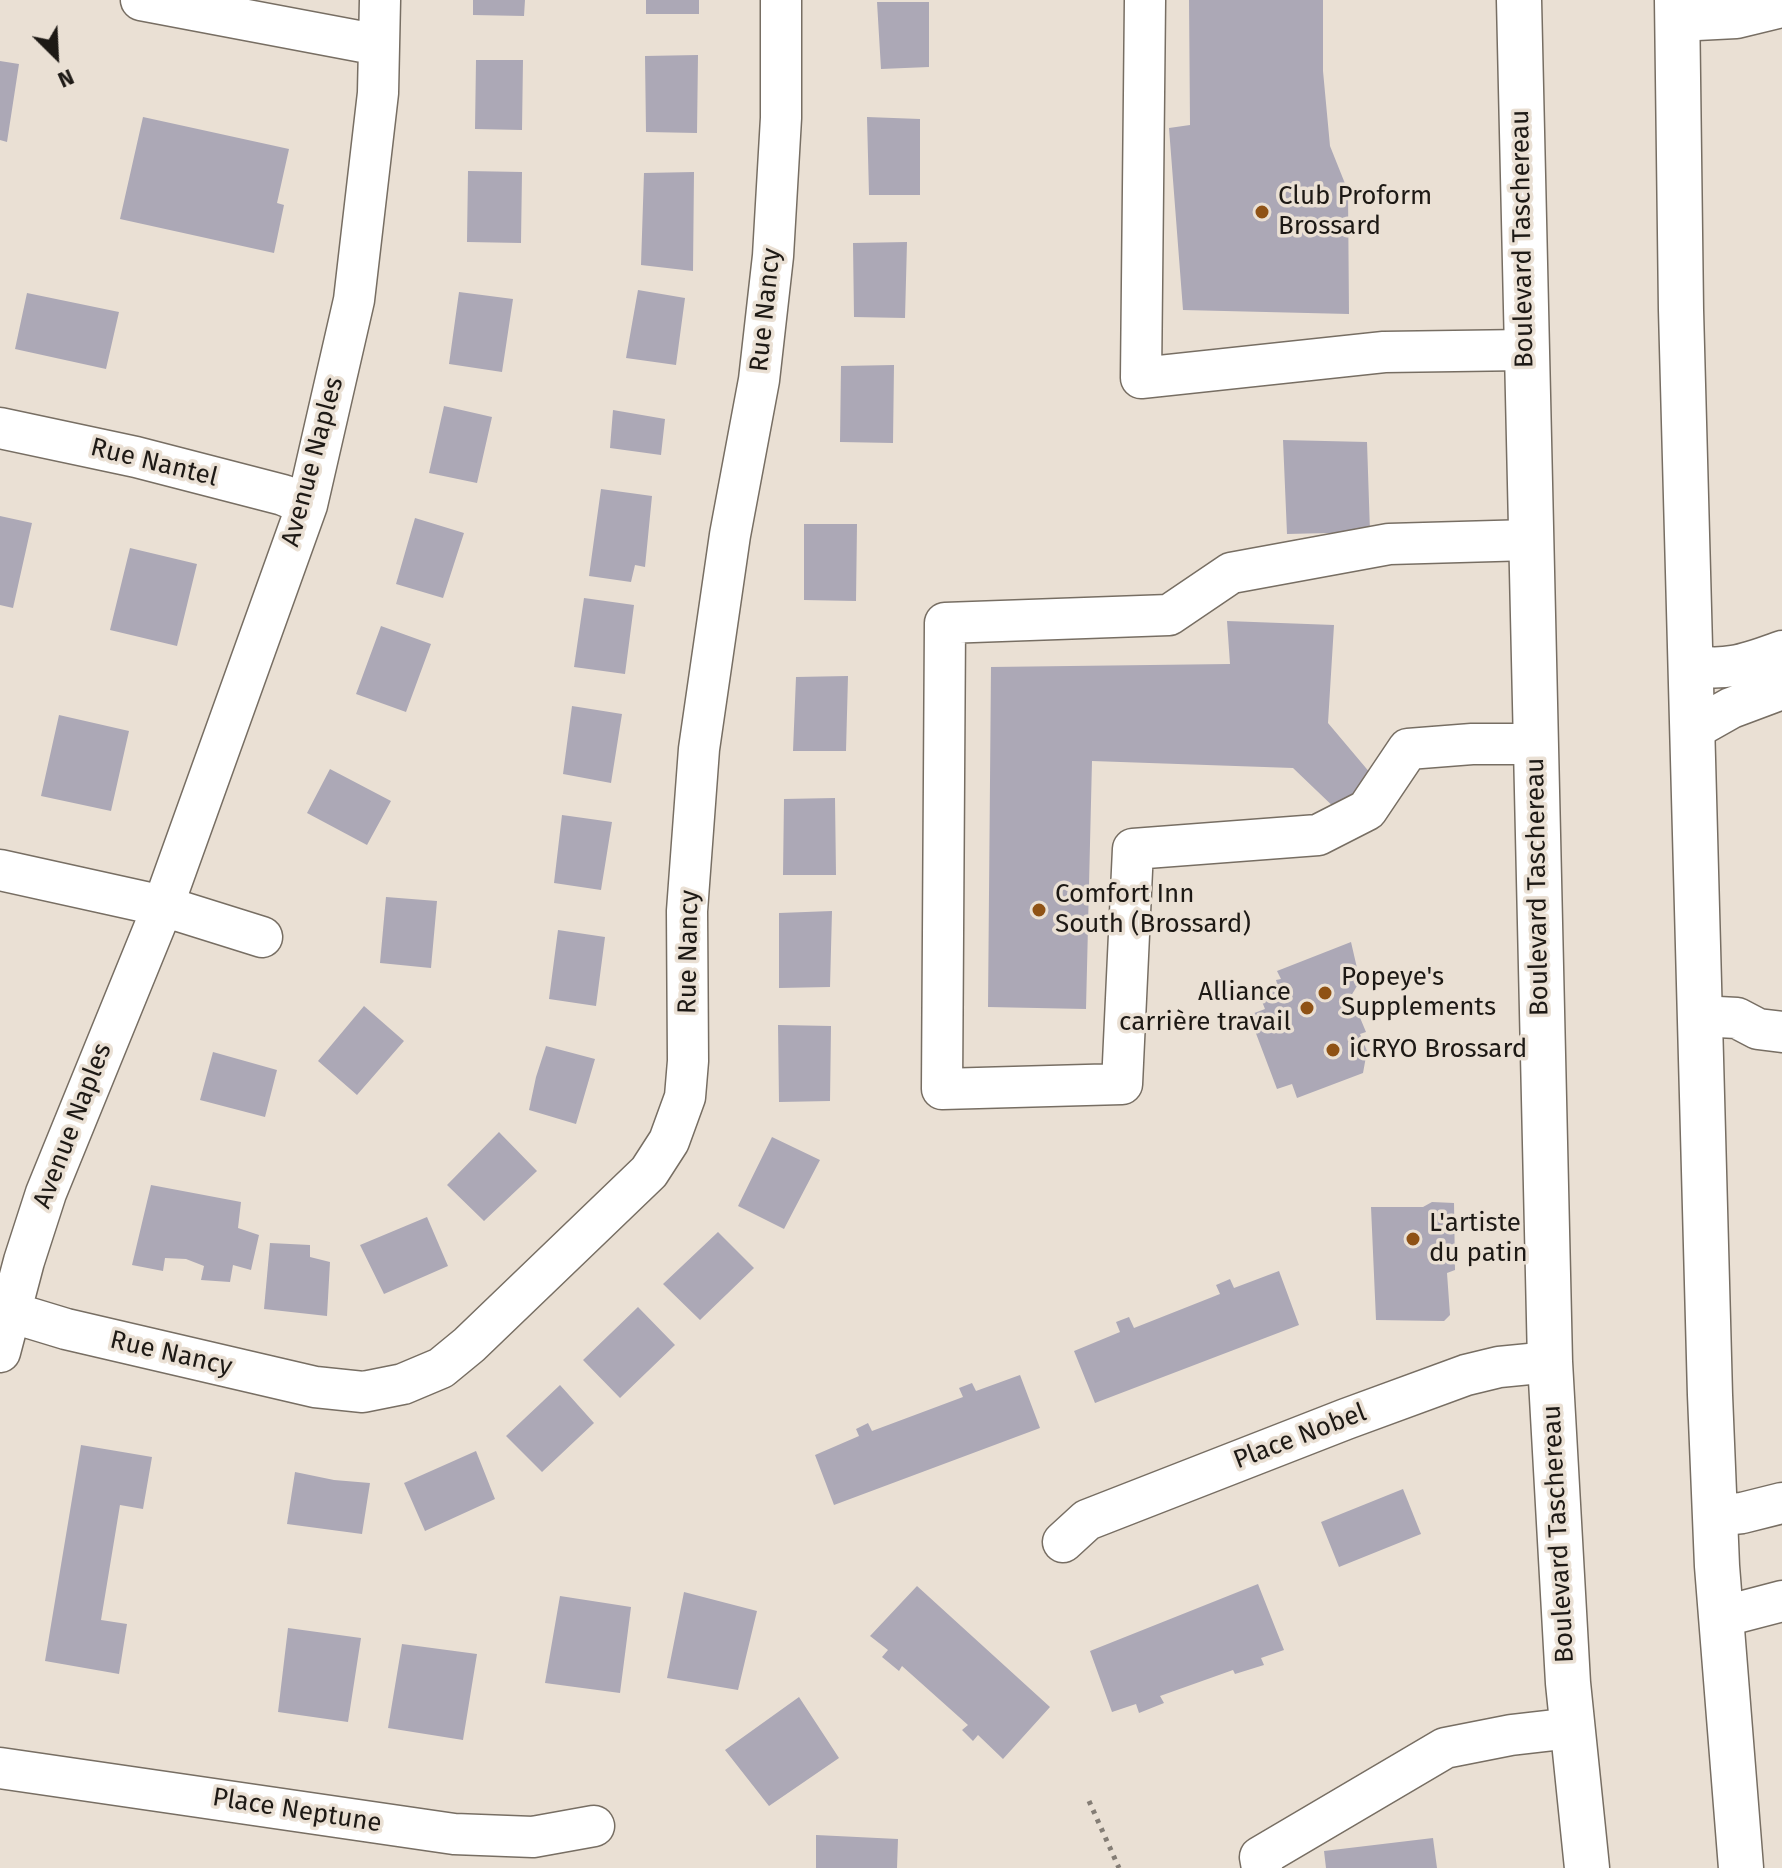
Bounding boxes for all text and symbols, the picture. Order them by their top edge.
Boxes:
north arrow [16,16,96,96]
text: N [54,63,78,94]
street label: Boulevard Taschereau [1505,110,1541,368]
place label: Club Proform Brossard [1278,181,1432,242]
marker: Club Proform Brossard [1253,203,1271,221]
street label: Rue Nancy [744,247,788,373]
street label: Avenue Naples [275,374,351,550]
street label: Rue Nantel [87,432,221,494]
street label: Boulevard Taschereau [1520,758,1556,1016]
place label: Comfort Inn South (Brossard) [1055,879,1251,940]
street label: Rue Nancy [672,890,706,1014]
marker: Comfort Inn South (Brossard) [1030,901,1048,919]
place label: Popeye's Supplements [1341,962,1496,1024]
place label: Alliance carrière travail [1119,977,1291,1038]
marker: Popeye's Supplements [1316,984,1334,1002]
marker: Alliance carrière travail [1298,999,1316,1017]
place label: iCRYO Brossard [1349,1034,1527,1066]
street label: Avenue Naples [27,1039,119,1213]
marker: iCRYO Brossard [1324,1041,1342,1059]
place label: L'artiste du patin [1429,1208,1528,1270]
marker: L'artiste du patin [1404,1230,1422,1248]
street label: Rue Nancy [107,1325,235,1383]
street label: Place Nobel [1229,1397,1371,1477]
street label: Boulevard Taschereau [1537,1404,1581,1664]
street label: Place Neptune [210,1782,384,1840]

